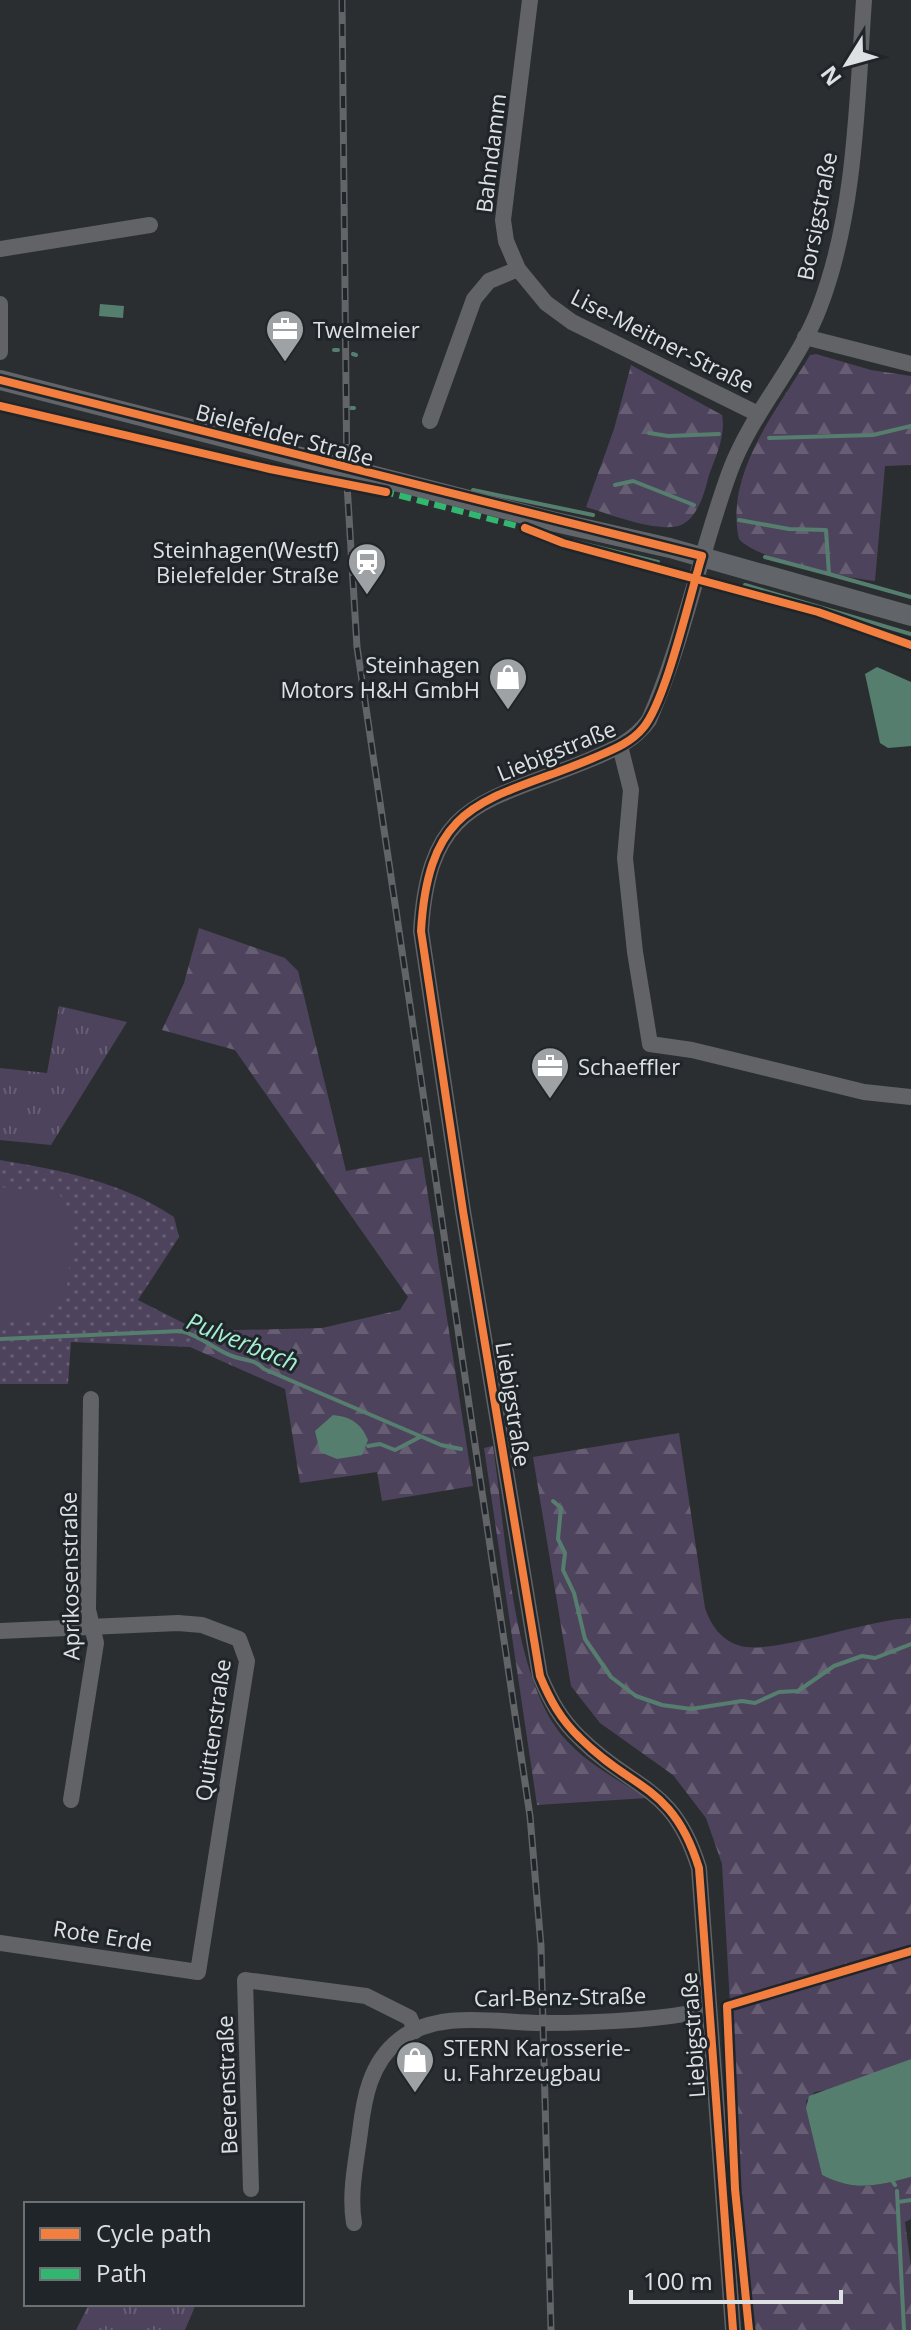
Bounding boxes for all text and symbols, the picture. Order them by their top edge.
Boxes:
north arrow [807,24,887,104]
text: N [813,60,848,93]
street label: Bahndamm [468,92,512,214]
street label: Borsigstraße [789,149,843,283]
street label: Lise-Meitner-Straße [566,281,760,399]
office icon: Twelmeier [264,308,306,363]
place label: Twelmeier [313,314,420,344]
street label: Bielefelder Straße [193,396,377,472]
place label: Steinhagen(Westf) Bielefelder Straße [153,534,339,589]
station icon: Steinhagen(Westf) Bielefelder Straße [346,541,388,596]
place label: Steinhagen Motors H&H GmbH [280,649,480,704]
shop icon: Steinhagen Motors H&H GmbH [487,656,529,711]
street label: Liebigstraße [492,713,620,787]
office icon: Schaeffler [529,1045,571,1100]
place label: Schaeffler [578,1051,680,1081]
water label: Pulverbach [182,1304,304,1378]
street label: Liebigstraße [489,1339,539,1469]
street label: Aprikosenstraße [53,1491,85,1661]
street label: Quittenstraße [187,1657,237,1803]
street label: Rote Erde [51,1912,155,1958]
street label: Liebigstraße [673,1971,711,2099]
street label: Carl-Benz-Straße [474,1979,646,2013]
street label: Beerenstraße [209,2015,243,2155]
place label: STERN Karosserie- u. Fahrzeugbau [443,2032,630,2087]
shop icon: STERN Karosserie- u. Fahrzeugbau [394,2039,436,2094]
legend [24,2202,304,2306]
text: Cycle path [96,2216,212,2249]
scale bar [631,2254,841,2304]
text: Path [96,2256,147,2289]
text: 100 m [643,2264,713,2297]

